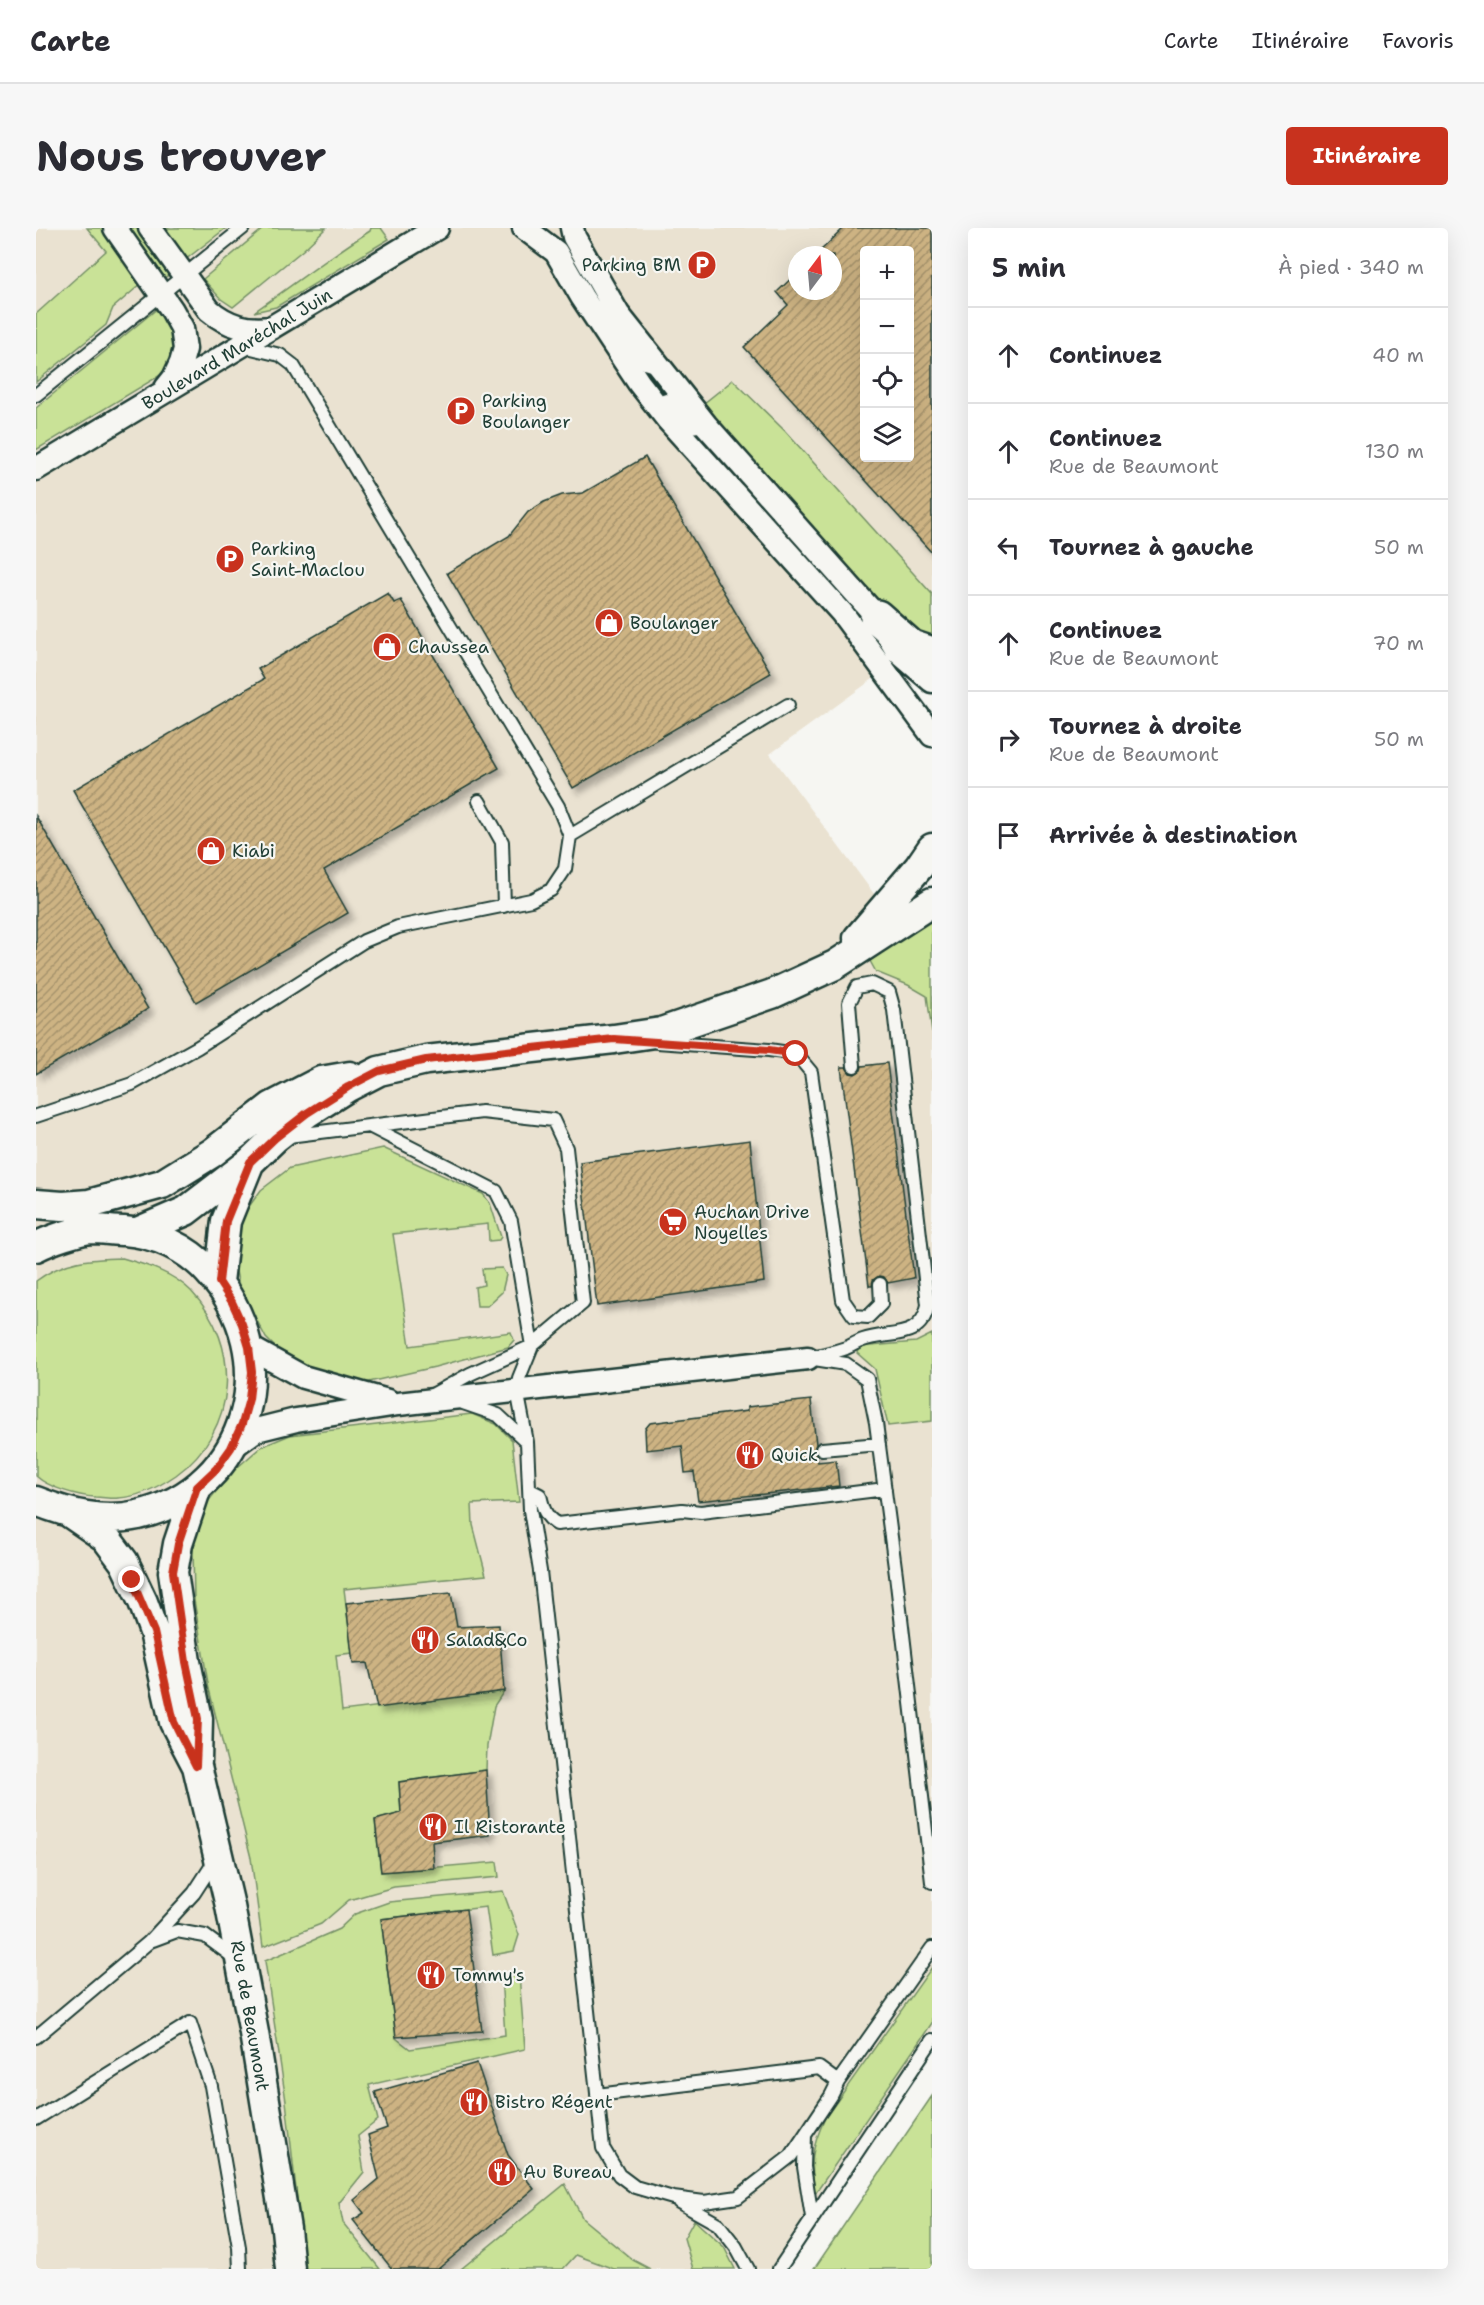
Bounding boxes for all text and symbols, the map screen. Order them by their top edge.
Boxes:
text: Carte [30,22,111,60]
text: Carte [1164,27,1219,55]
text: Itinéraire [1252,27,1349,55]
text: Favoris [1382,27,1454,55]
button: Itinéraire [1286,127,1448,185]
text: Nous trouver [36,128,326,184]
north arrow [788,246,842,300]
map controls [860,246,914,462]
button: + [860,246,914,300]
parking icon: Parking BM [686,249,718,281]
text: 5 min [992,250,1066,285]
place label: Parking BM [582,253,681,277]
text: À pied · 340 m [1278,254,1424,280]
street label: Boulevard Maréchal Juin [138,283,336,415]
button: − [860,300,914,354]
icon: ahead [992,339,1025,372]
text: Continuez [1049,341,1162,370]
text: 40 m [1372,342,1424,368]
button: locate [860,354,914,408]
place label: Parking Boulanger [482,389,571,434]
parking icon: Parking Boulanger [445,395,477,427]
button: layers [860,408,914,462]
text: Continuez [1049,424,1162,453]
icon: ahead [992,435,1025,468]
text: 130 m [1365,438,1424,464]
text: Rue de Beaumont [1049,453,1219,479]
icon: left [992,531,1025,564]
text: Tournez à gauche [1049,533,1254,562]
text: 50 m [1374,534,1424,560]
place label: Parking Saint-Maclou [251,537,365,582]
parking icon: Parking Saint-Maclou [214,543,246,575]
shop icon: Boulanger [593,607,625,639]
place label: Boulanger [630,611,719,635]
text: Continuez [1049,616,1162,645]
icon: ahead [992,627,1025,660]
text: 70 m [1372,630,1424,656]
shop icon: Chaussea [371,631,403,663]
place label: Chaussea [408,635,489,659]
text: Rue de Beaumont [1049,645,1219,671]
text: Tournez à droite [1049,712,1242,741]
icon: right [992,723,1025,756]
text: 50 m [1374,726,1424,752]
text: Rue de Beaumont [1049,741,1219,767]
icon: arrive [992,819,1025,852]
text: Arrivée à destination [1049,821,1297,850]
shop icon: Kiabi [195,835,227,867]
place label: Kiabi [232,839,275,863]
route start [782,1040,808,1066]
place label: Auchan Drive Noyelles [694,1200,810,1245]
supermarket icon: Auchan Drive Noyelles [657,1206,689,1238]
restaurant icon: Quick [734,1439,766,1471]
place label: Quick [771,1443,818,1467]
route end [118,1566,144,1592]
restaurant icon: Salad&Co [409,1624,441,1656]
place label: Salad&Co [446,1628,527,1652]
restaurant icon: Il Ristorante [417,1811,449,1843]
place label: Il Ristorante [454,1815,566,1839]
street label: Rue de Beaumont [225,1939,275,2094]
restaurant icon: Tommy's [415,1959,447,1991]
place label: Tommy's [452,1963,525,1987]
restaurant icon: Bistro Régent [458,2086,490,2118]
place label: Bistro Régent [495,2090,613,2114]
restaurant icon: Au Bureau [486,2156,518,2188]
place label: Au Bureau [523,2160,612,2184]

